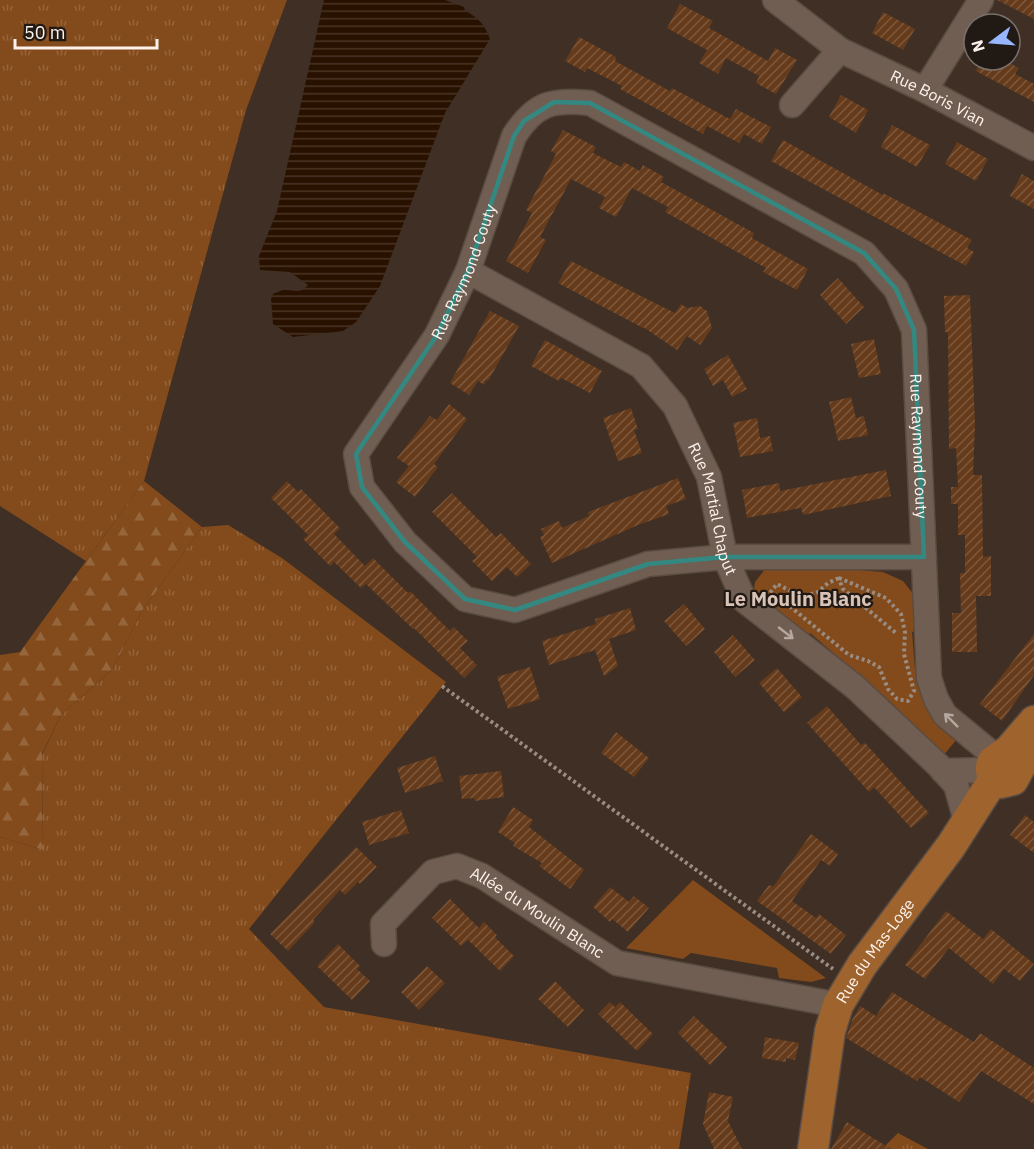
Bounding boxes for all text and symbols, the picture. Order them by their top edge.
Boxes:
scale bar [15,12,158,50]
north arrow [962,12,1022,72]
text: 50 m [24,21,66,44]
text: N [966,38,989,54]
street label: Rue Boris Vian [887,65,989,130]
street label: Rue Raymond Couty [426,201,500,343]
street label: Rue Raymond Couty [906,373,932,519]
street label: Rue Martial Chaput [684,439,742,578]
district label: Le Moulin Blanc [724,585,872,612]
one-way arrow [778,627,794,640]
one-way arrow [944,712,958,727]
street label: Allée du Moulin Blanc [468,862,608,962]
street label: Rue du Mas-Loge [831,894,918,1007]

